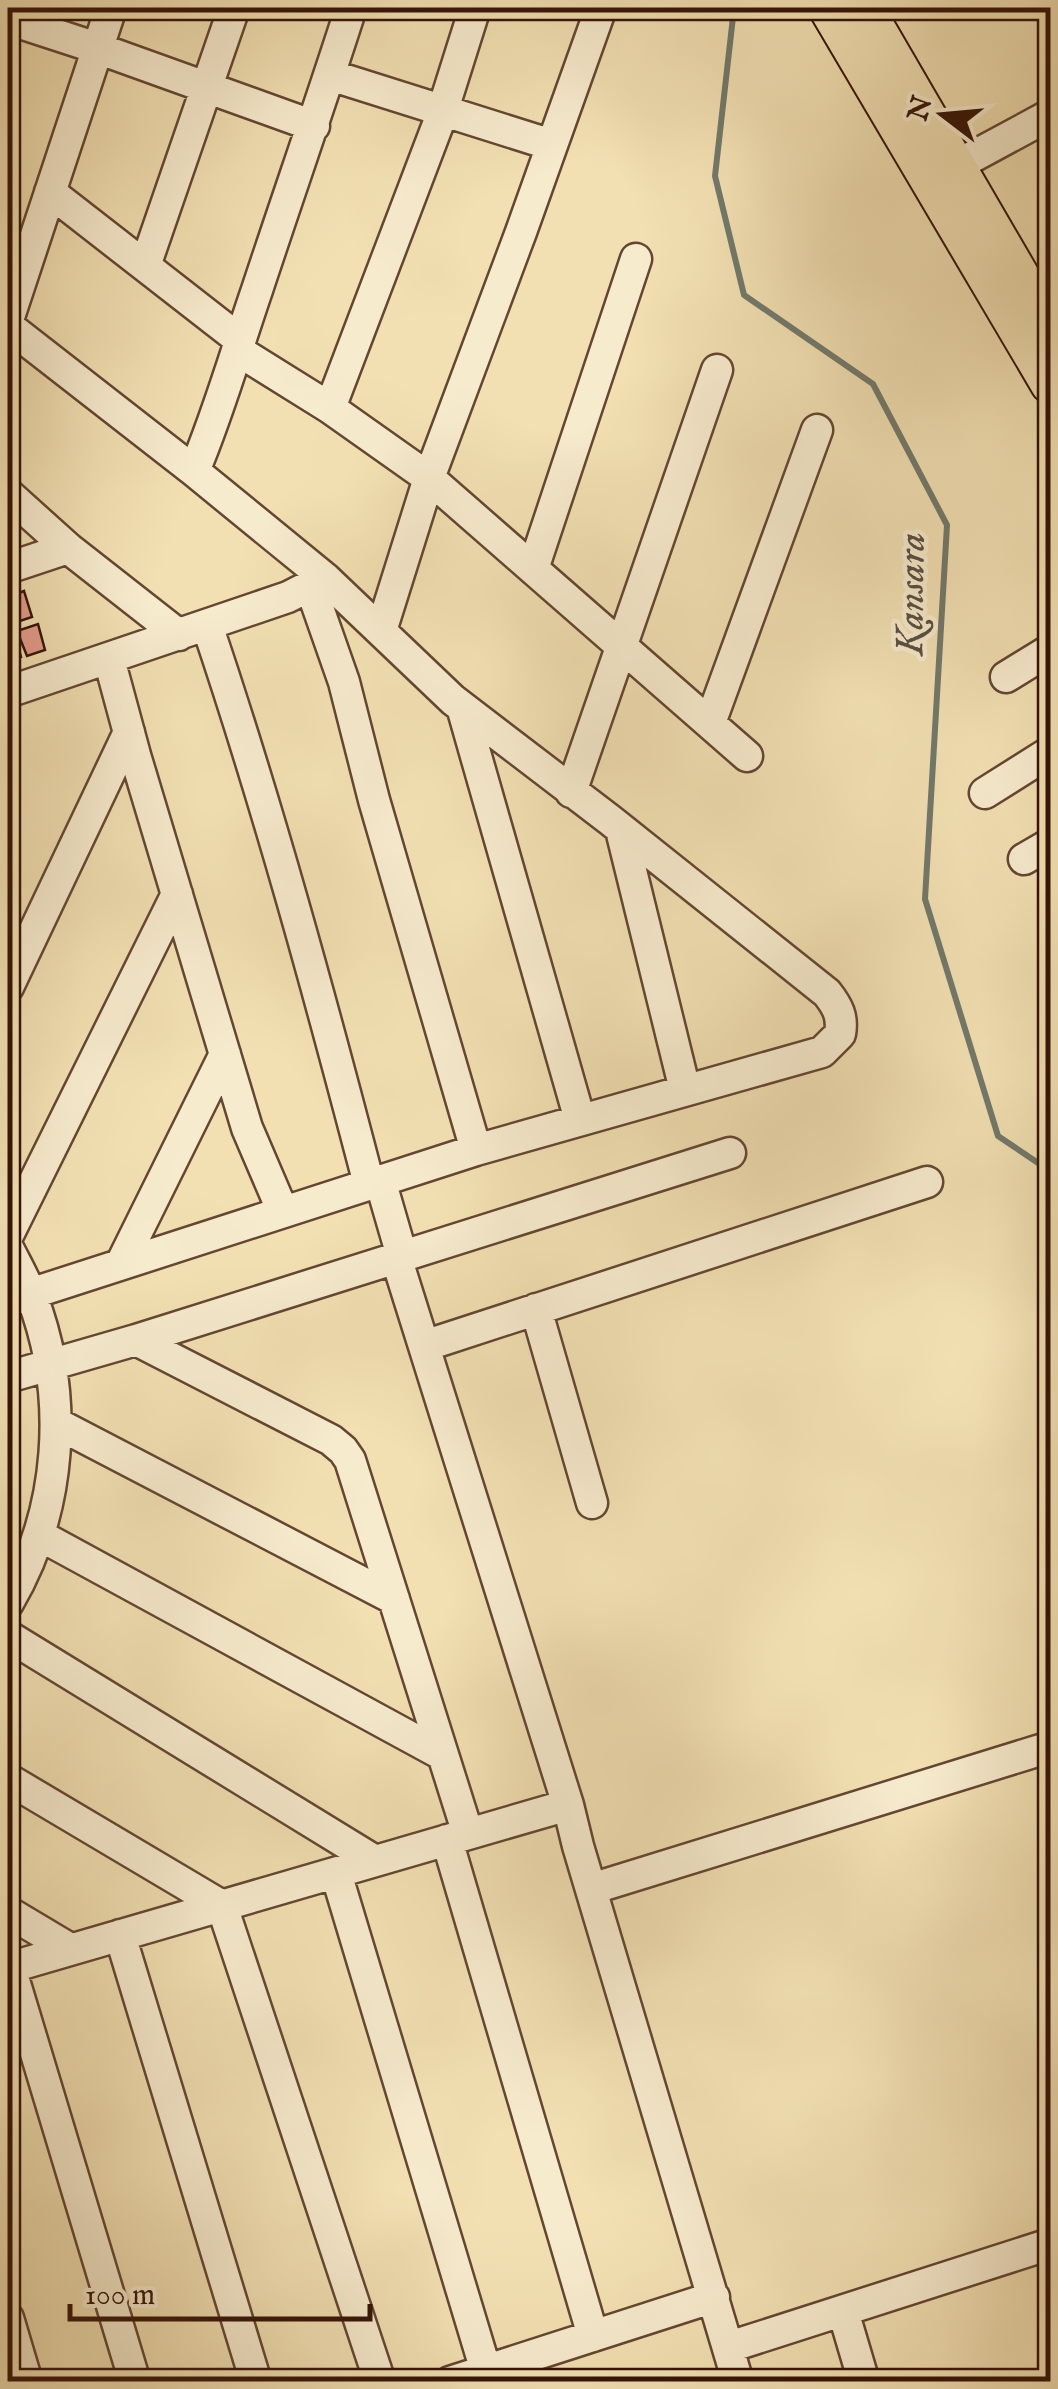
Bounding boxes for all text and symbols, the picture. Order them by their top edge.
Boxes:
north arrow [893,65,993,165]
text: N [901,92,942,126]
water label: Kansara [886,532,939,658]
scale bar [70,2259,370,2321]
text: 100 m [85,2277,155,2315]

